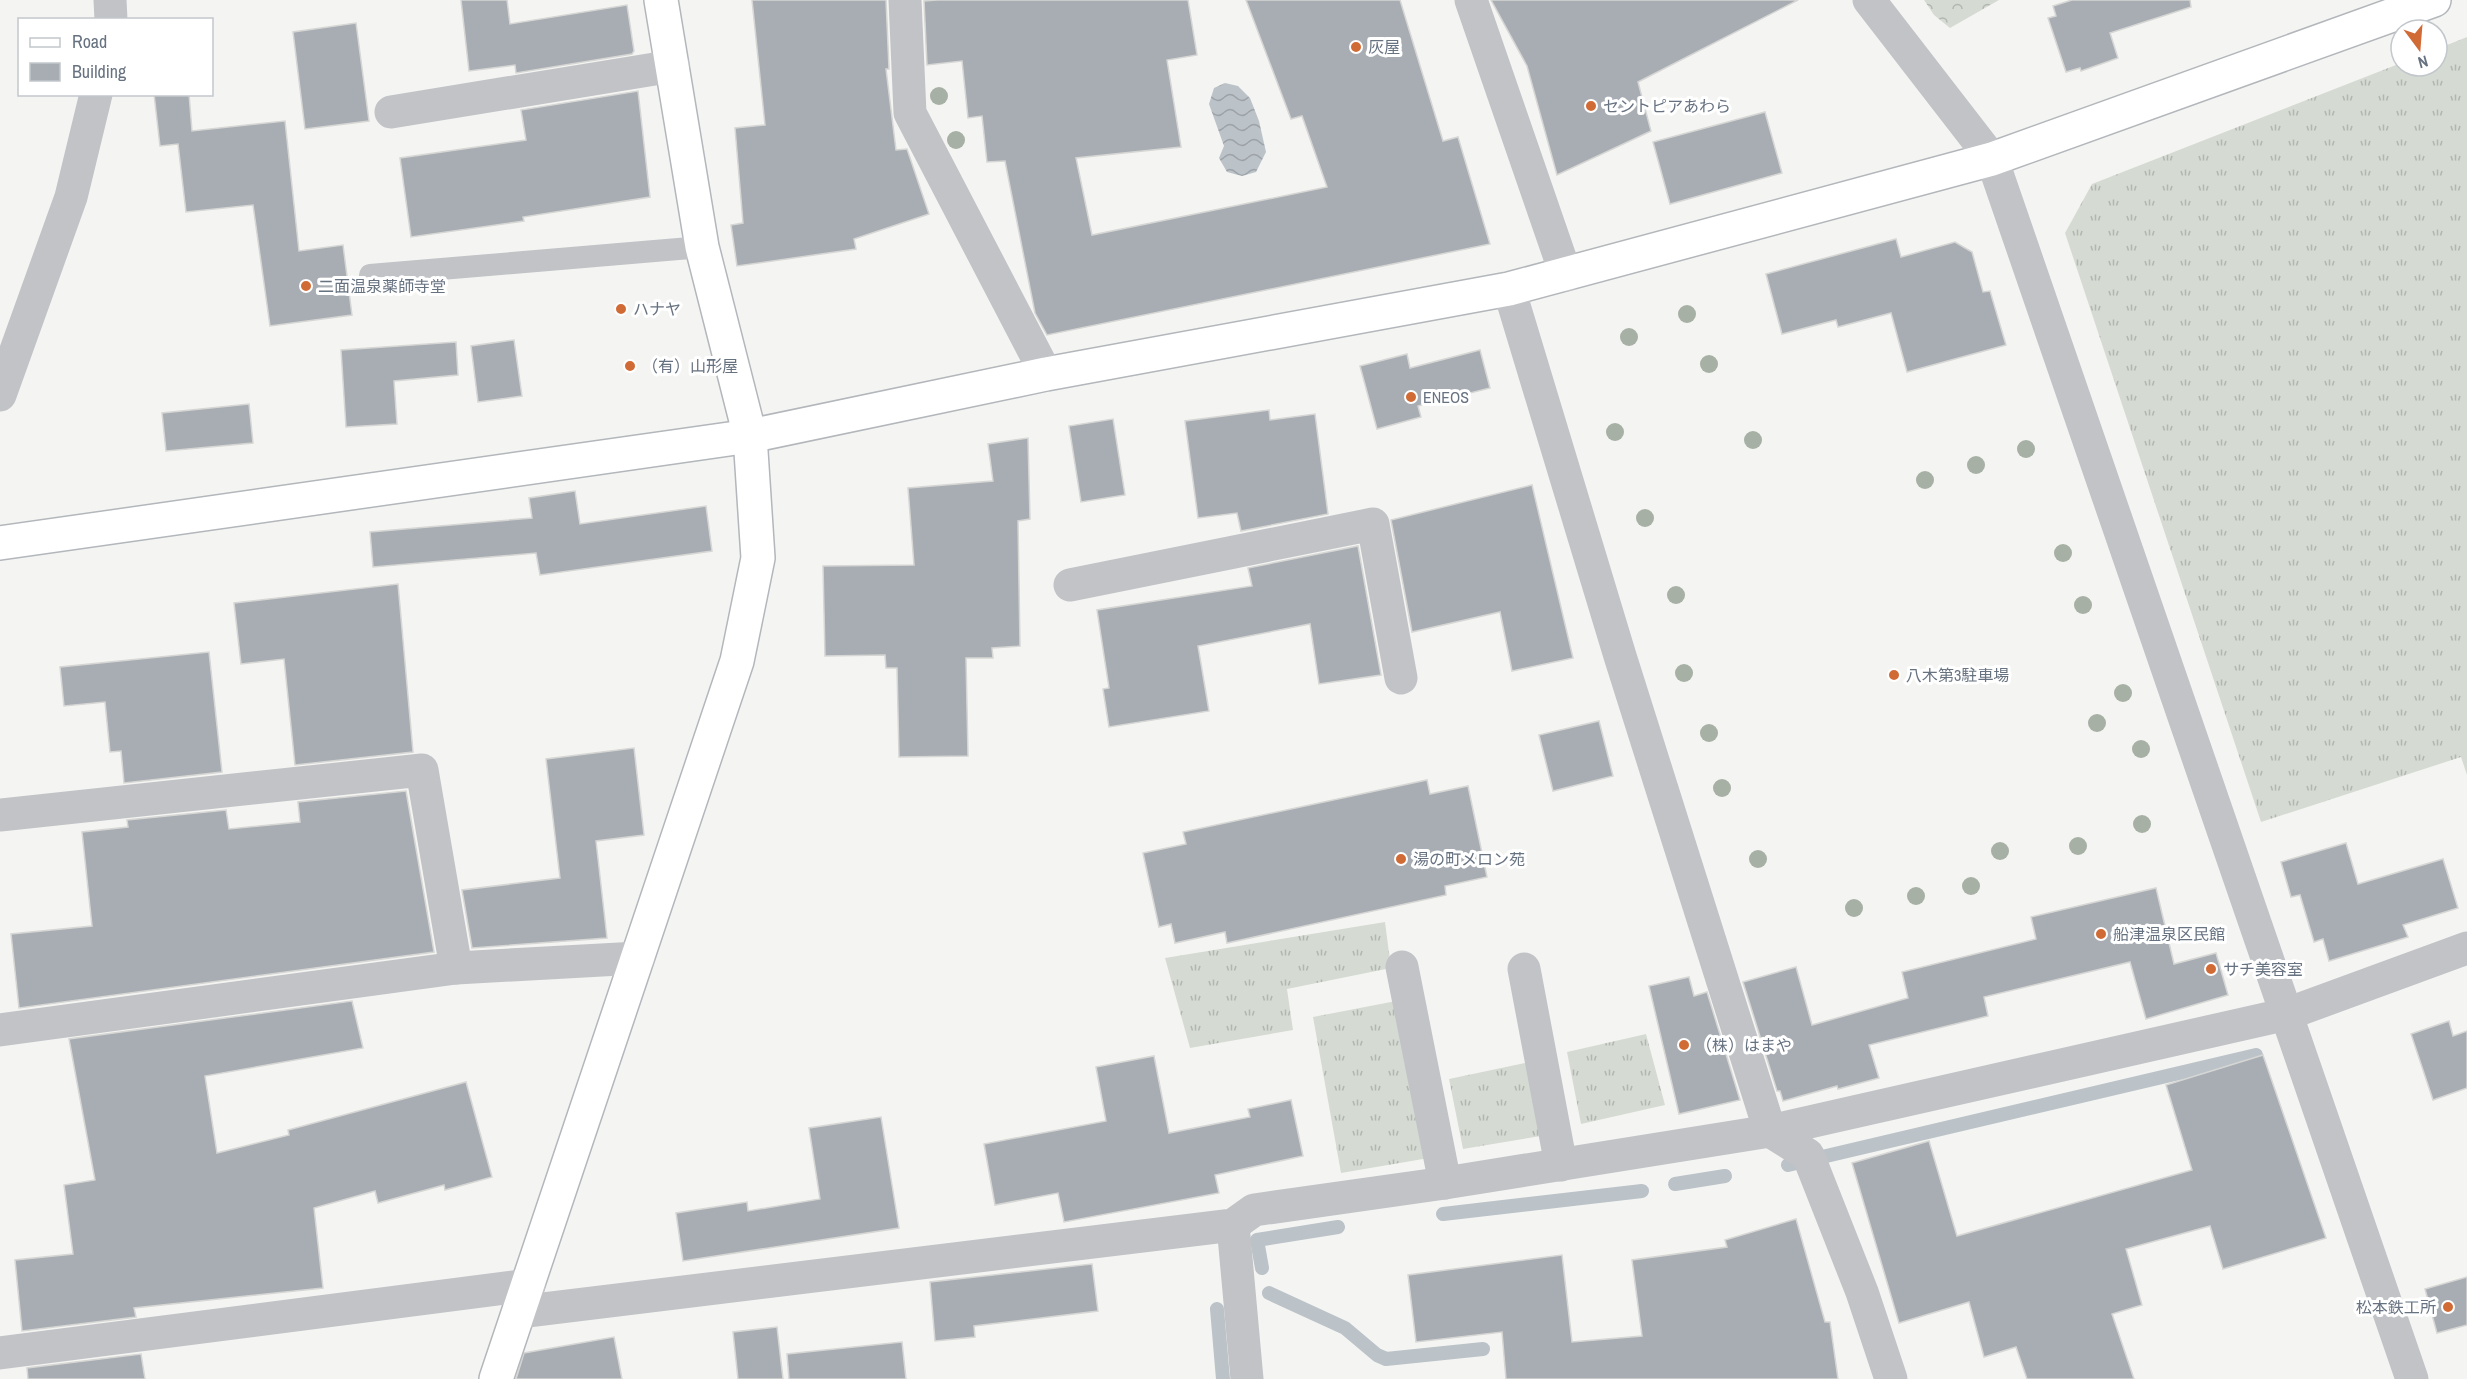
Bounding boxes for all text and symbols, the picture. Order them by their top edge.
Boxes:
legend [18,18,213,96]
north arrow [2389,18,2449,78]
text: Road [72,29,107,54]
place label: 灰屋 [1368,36,1400,58]
marker: 灰屋 [1349,40,1363,54]
text: N [2416,51,2431,74]
text: Building [72,59,127,84]
place label: セントピアあわら [1603,95,1731,117]
marker: セントピアあわら [1584,99,1598,113]
place label: 二面温泉薬師寺堂 [318,275,446,297]
marker: 二面温泉薬師寺堂 [299,279,313,293]
place label: ハナヤ [633,298,681,320]
marker: ハナヤ [614,302,628,316]
place label: （有）山形屋 [642,355,738,377]
marker: （有）山形屋 [623,359,637,373]
place label: ENEOS [1423,386,1469,408]
marker: ENEOS [1404,390,1418,404]
place label: 八木第3駐車場 [1906,664,2009,686]
marker: 八木第3駐車場 [1887,668,1901,682]
place label: 湯の町メロン苑 [1413,848,1525,870]
marker: 湯の町メロン苑 [1394,852,1408,866]
place label: 船津温泉区民館 [2113,923,2225,945]
marker: 船津温泉区民館 [2094,927,2108,941]
place label: サチ美容室 [2223,958,2303,980]
marker: サチ美容室 [2204,962,2218,976]
place label: （株）はまや [1696,1034,1792,1056]
marker: （株）はまや [1677,1038,1691,1052]
place label: 松本鉄工所 [2356,1296,2436,1318]
marker: 松本鉄工所 [2441,1300,2455,1314]

